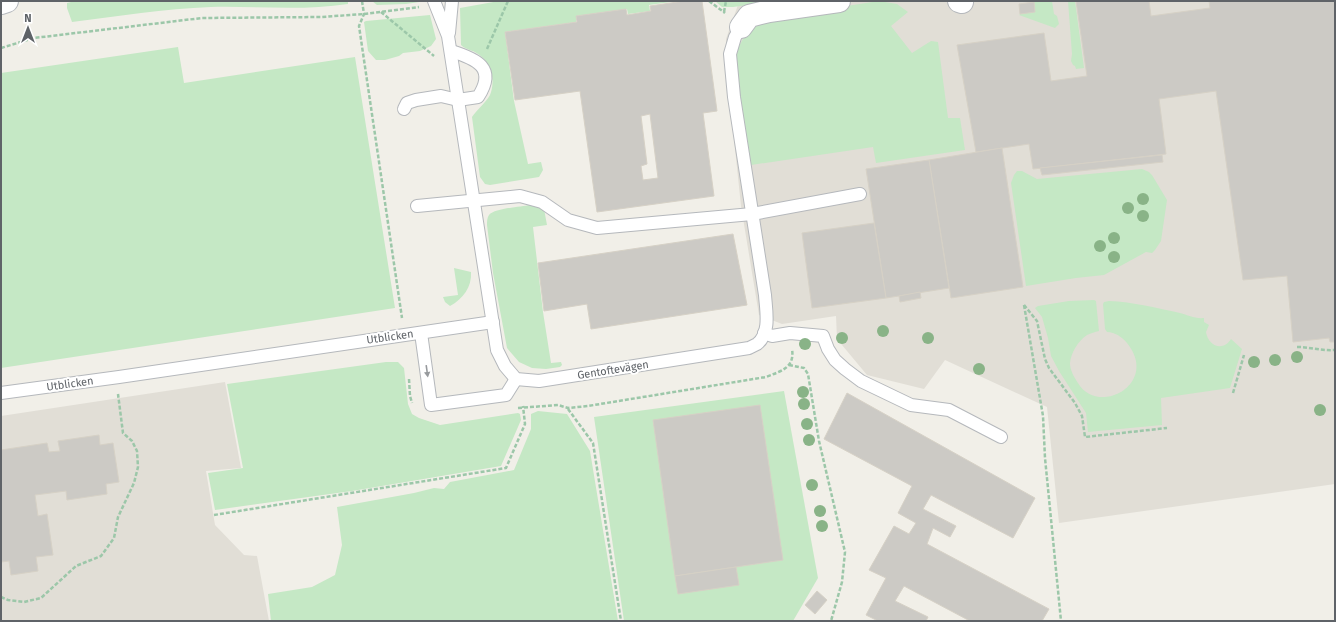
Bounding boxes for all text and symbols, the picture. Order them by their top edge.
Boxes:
north arrow [8,8,48,48]
text: N [24,12,32,25]
street label: Utblicken [366,327,414,347]
street label: Gentoftevägen [576,358,650,382]
one-way arrow [423,365,430,377]
street label: Utblicken [46,374,94,394]

